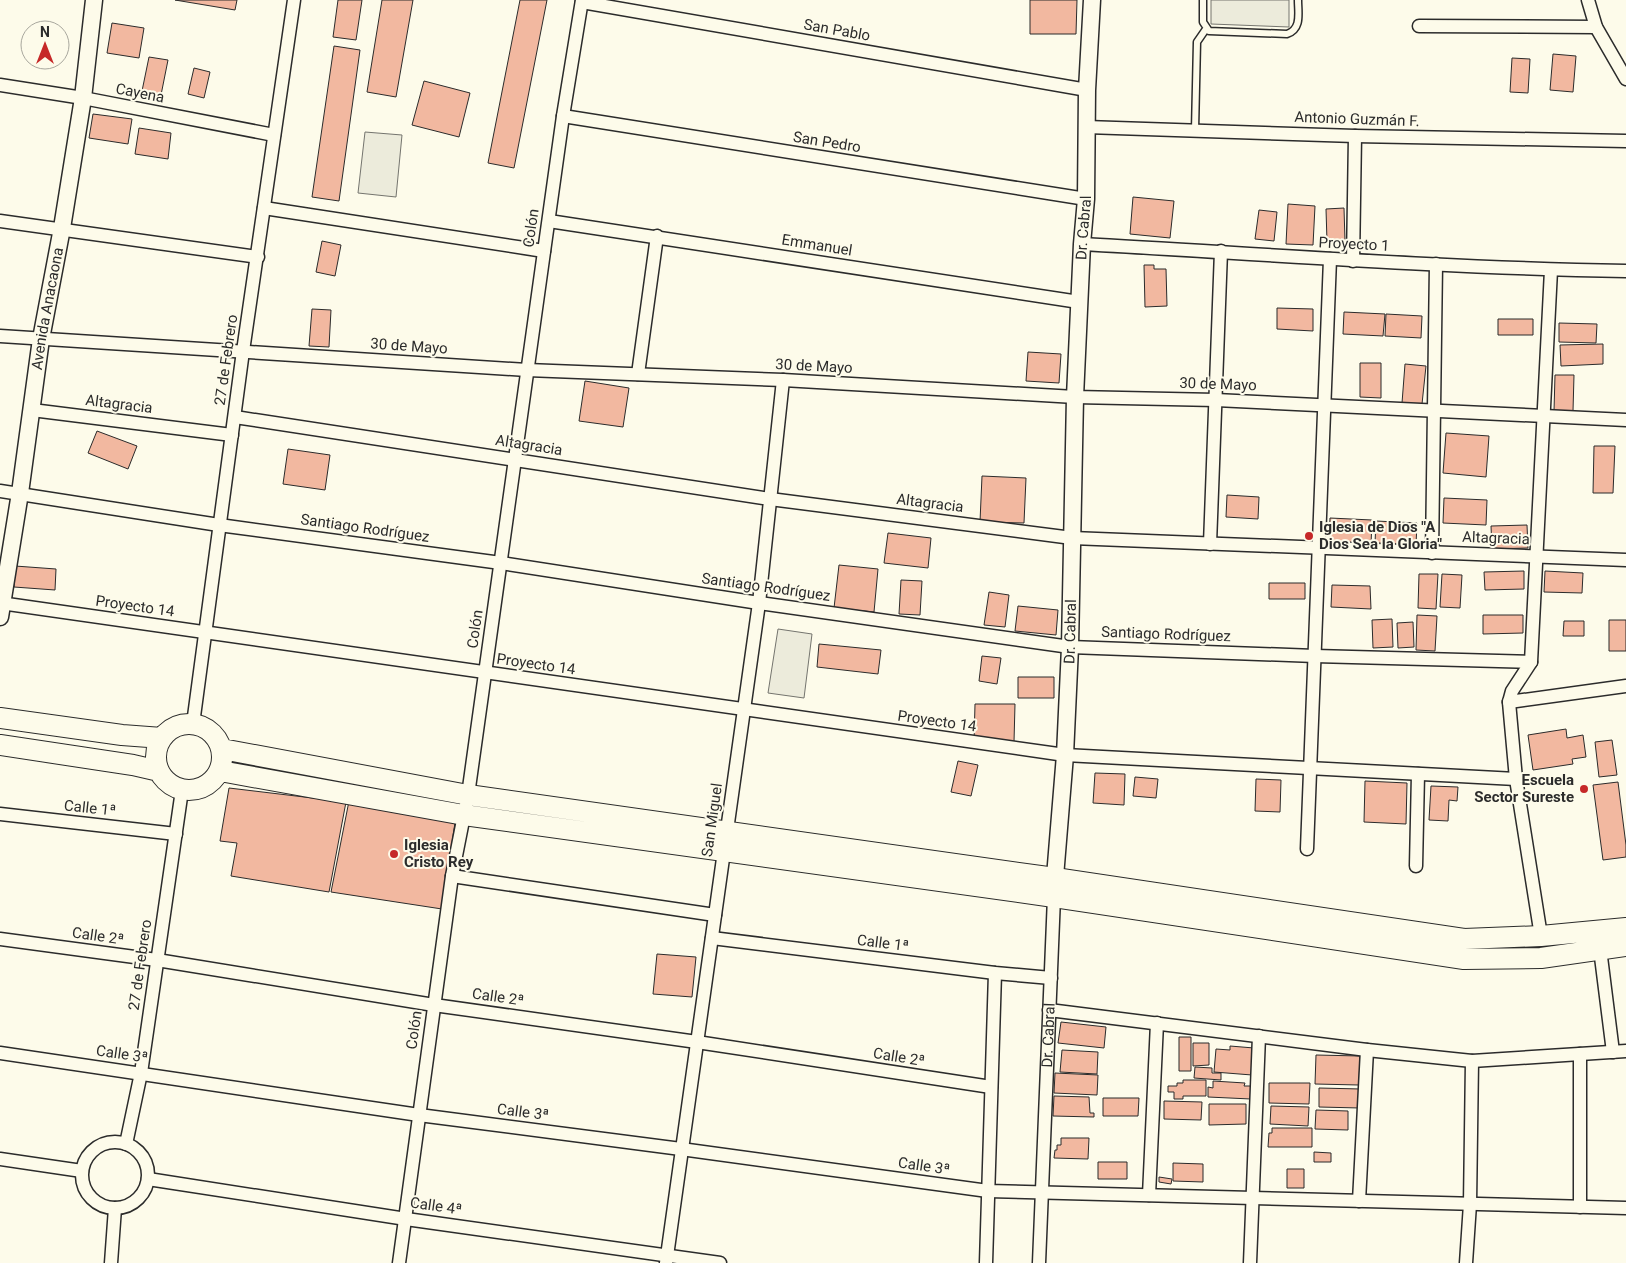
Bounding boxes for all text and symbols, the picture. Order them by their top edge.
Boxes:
street label: San Pablo [802,15,872,45]
north arrow [20,20,70,70]
text: N [40,24,50,40]
street label: Cayena [114,79,166,107]
street label: Antonio Guzmán F. [1294,108,1420,130]
street label: San Pedro [792,128,862,156]
street label: Dr. Cabral [1072,196,1095,261]
street label: Colón [519,208,543,248]
street label: Emmanuel [780,231,854,259]
street label: Proyecto 1 [1318,233,1390,255]
street label: Avenida Anacaona [28,246,67,371]
street label: 27 de Febrero [211,313,241,407]
street label: 30 de Mayo [370,334,448,358]
street label: 30 de Mayo [775,355,853,377]
street label: 30 de Mayo [1179,374,1257,394]
street label: Altagracia [84,391,154,417]
street label: Altagracia [494,431,564,459]
street label: Altagracia [895,490,965,516]
street label: Santiago Rodríguez [299,510,431,546]
place label: Iglesia de Dios "A Dios Sea la Gloria" [1319,518,1442,553]
street label: Altagracia [1462,528,1530,548]
marker: Iglesia de Dios "A Dios Sea la Gloria" [1303,530,1315,542]
street label: Santiago Rodríguez [700,569,832,605]
street label: Proyecto 14 [94,592,176,621]
street label: Dr. Cabral [1060,599,1080,664]
street label: Colón [463,609,487,649]
street label: Santiago Rodríguez [1101,623,1231,645]
street label: Proyecto 14 [495,650,577,679]
street label: Proyecto 14 [896,707,978,736]
place label: Escuela Sector Sureste [1474,771,1574,806]
street label: San Miguel [698,782,726,858]
marker: Escuela Sector Sureste [1578,783,1590,795]
street label: Calle 1ª [63,796,117,820]
place label: Iglesia Cristo Rey [404,836,474,871]
marker: Iglesia Cristo Rey [388,848,400,860]
street label: 27 de Febrero [125,918,155,1012]
street label: Calle 2ª [71,923,125,949]
street label: Calle 1ª [856,931,910,955]
street label: Calle 2ª [471,984,525,1010]
street label: Dr. Cabral [1038,1002,1059,1068]
street label: Colón [402,1010,426,1050]
street label: Calle 3ª [95,1041,149,1067]
street label: Calle 2ª [872,1044,926,1070]
street label: Calle 3ª [496,1100,550,1124]
street label: Calle 3ª [897,1153,951,1179]
street label: Calle 4ª [409,1193,463,1219]

